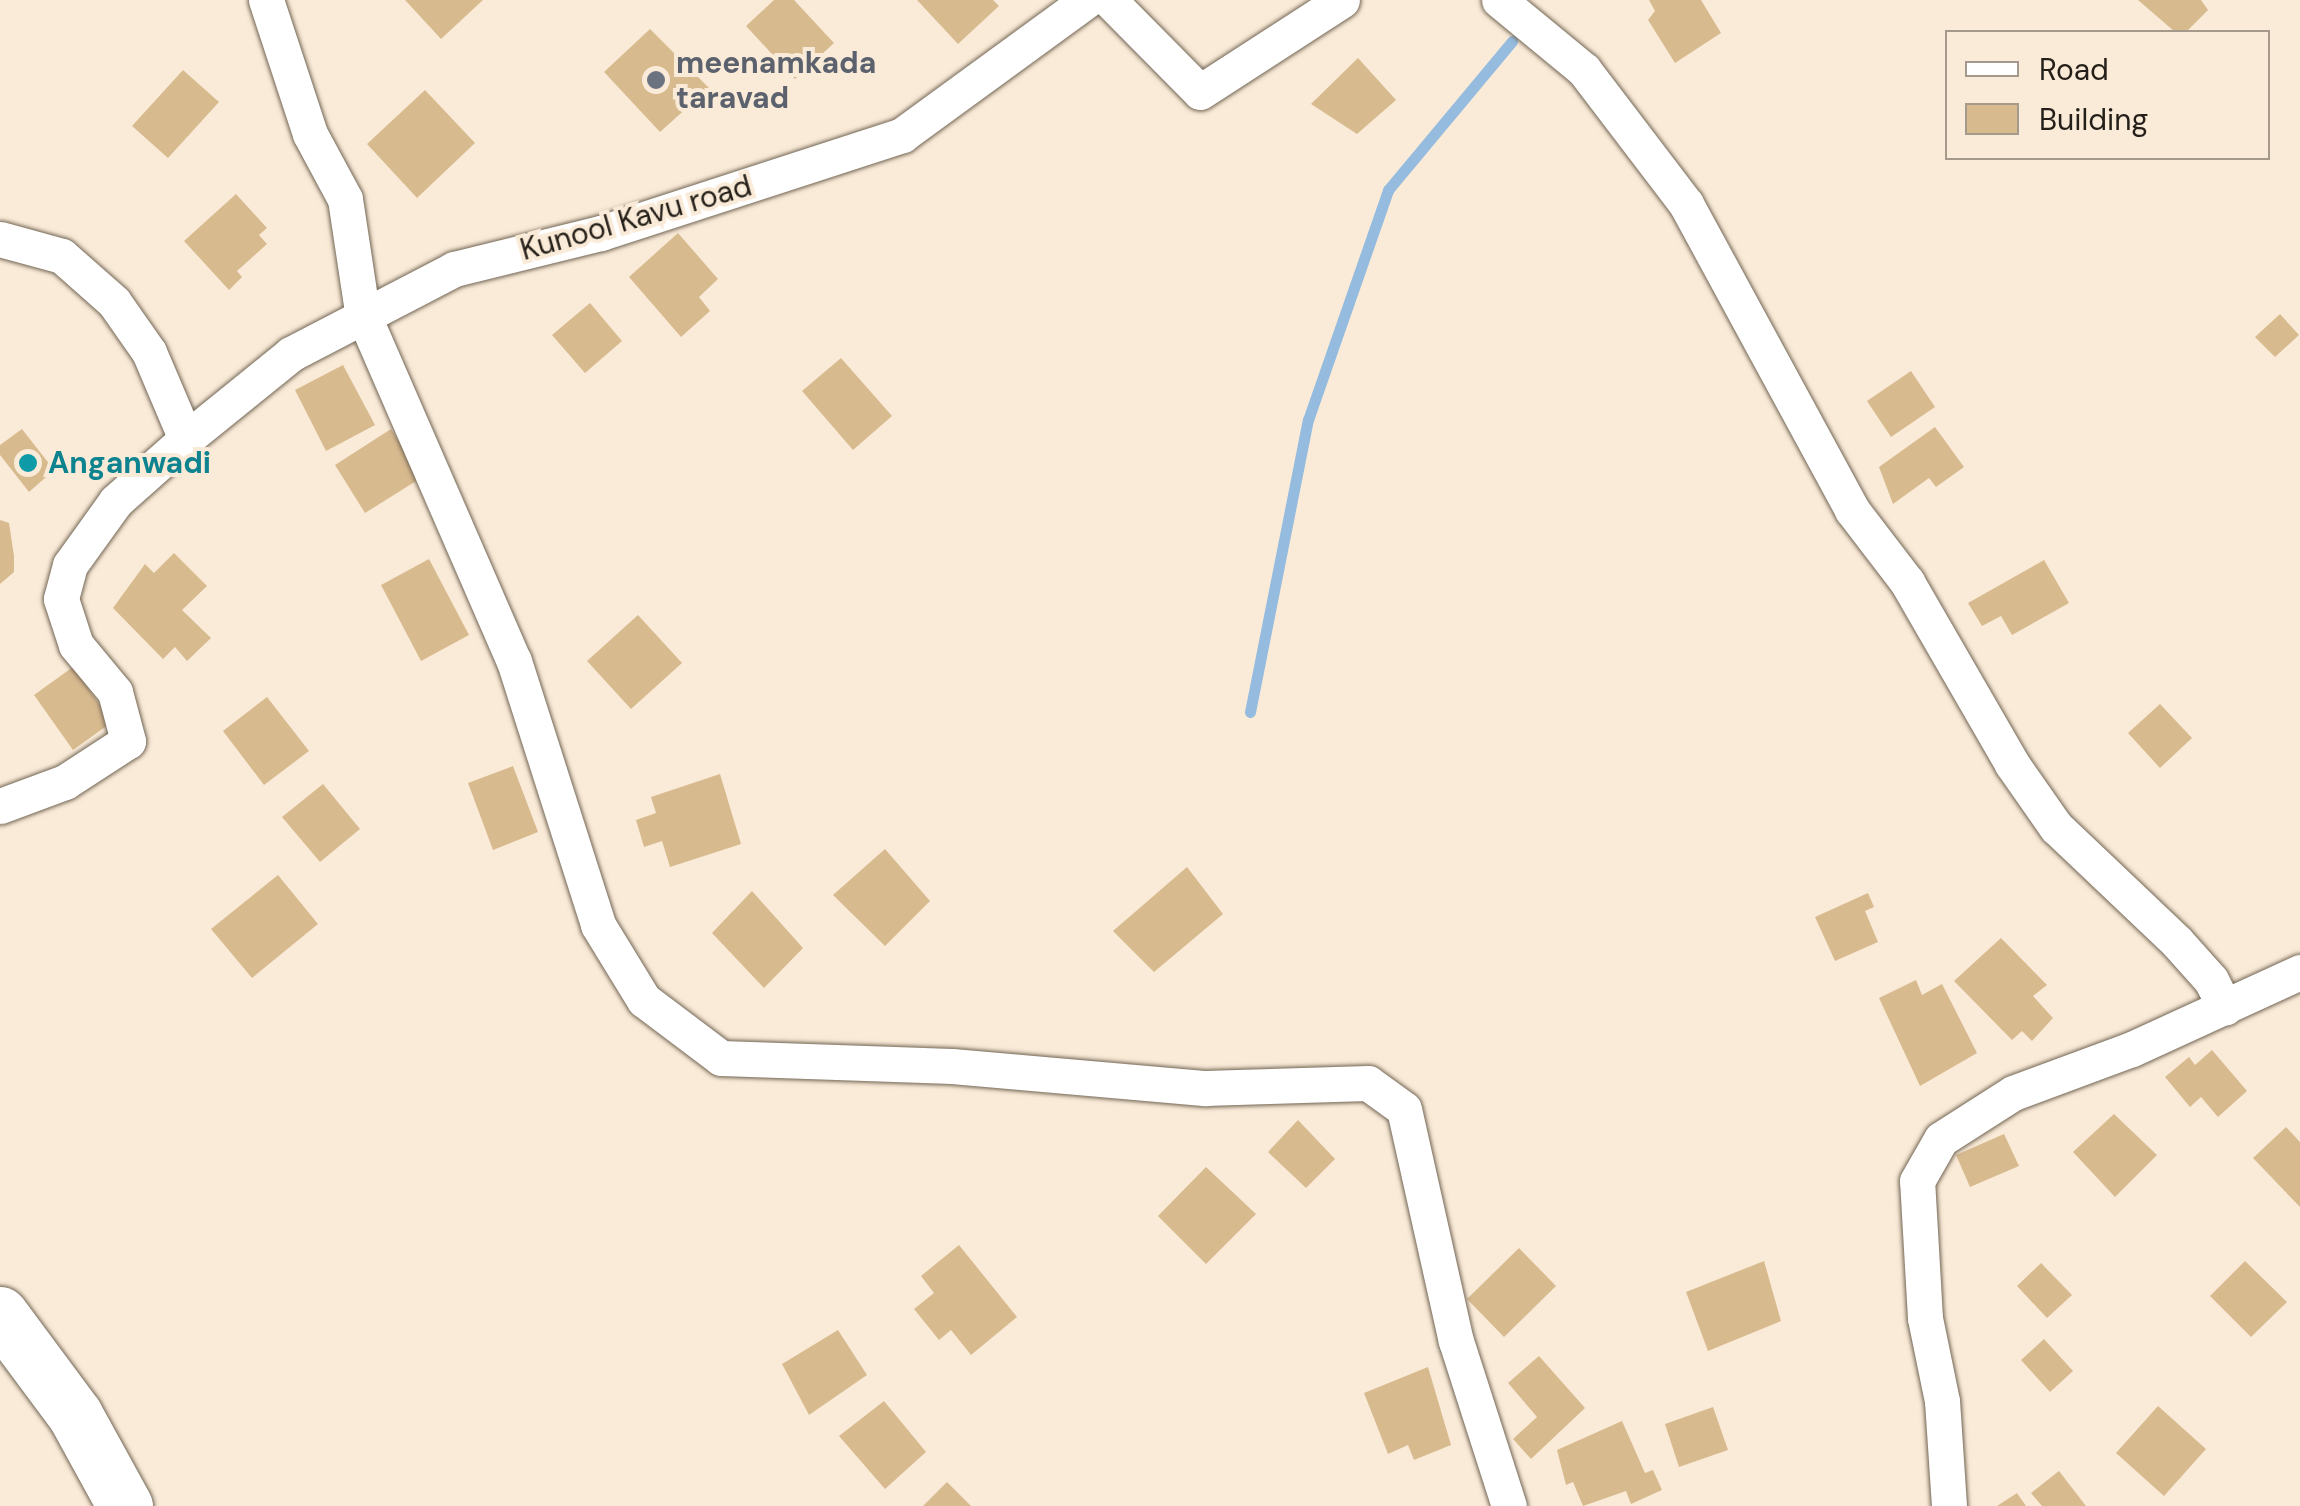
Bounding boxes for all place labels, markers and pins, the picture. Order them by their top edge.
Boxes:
place label: meenamkada taravad [676,45,876,116]
marker: meenamkada taravad [645,69,667,91]
place label: Anganwadi [48,445,211,481]
marker: Anganwadi [17,452,39,474]

